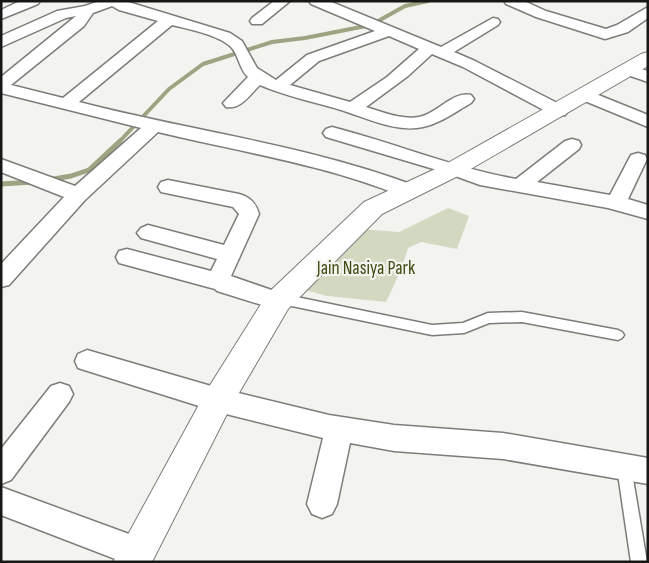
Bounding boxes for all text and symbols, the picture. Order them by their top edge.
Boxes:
park label: Jain Nasiya Park [316,257,416,280]

